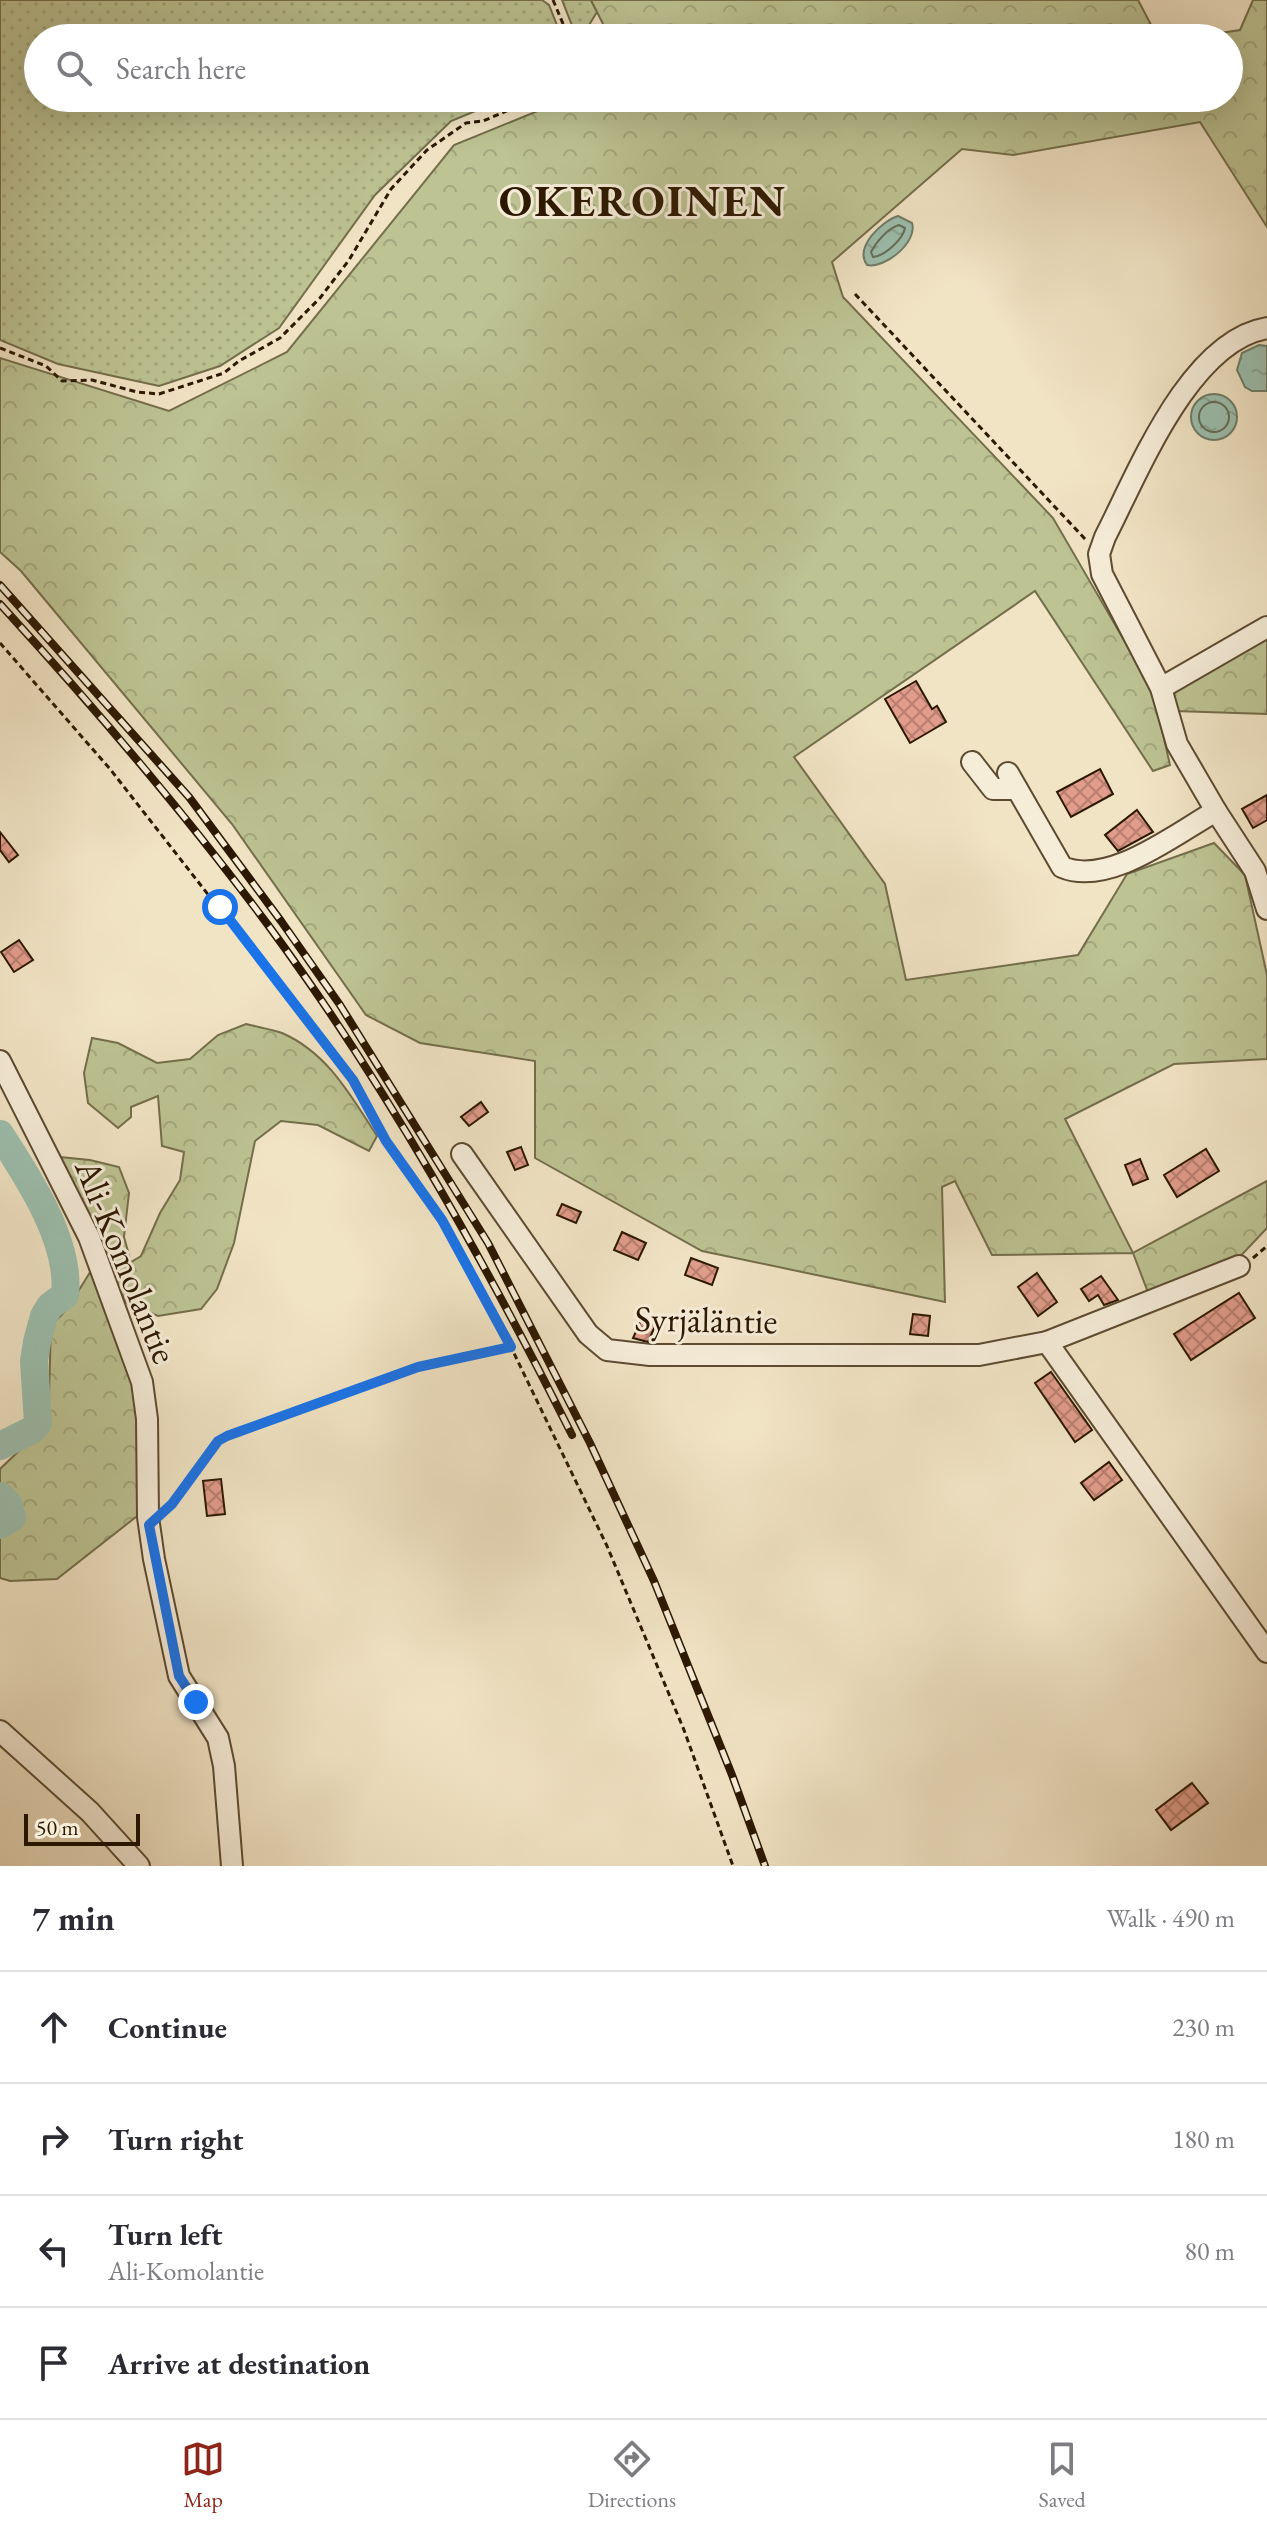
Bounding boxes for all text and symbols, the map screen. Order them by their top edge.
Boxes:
search box [24,24,1243,112]
icon: search [52,46,96,90]
text: Search here [116,49,246,88]
district label: OKEROINEN [499,172,787,229]
route start [202,889,238,925]
street label: Ali-Komolantie [64,1151,189,1370]
street label: Syrjäläntie [634,1295,778,1344]
route end [178,1684,214,1720]
scale bar [24,1810,140,1846]
text: 50 m [36,1813,79,1842]
text: 7 min [32,1896,115,1940]
text: Walk · 490 m [1107,1901,1235,1935]
icon: ahead [32,2005,76,2049]
text: Continue [108,2008,227,2047]
text: 230 m [1172,2010,1235,2044]
icon: right [32,2117,76,2161]
text: Turn right [108,2120,244,2159]
text: 180 m [1172,2122,1235,2156]
text: Turn left [108,2215,222,2254]
icon: left [32,2229,76,2273]
text: 80 m [1185,2234,1235,2268]
text: Ali-Komolantie [108,2254,264,2288]
icon: arrive [32,2341,76,2385]
text: Arrive at destination [108,2344,370,2383]
tab: Map [181,2437,225,2514]
tab: Directions [588,2437,676,2514]
tab: Saved [1039,2437,1086,2514]

